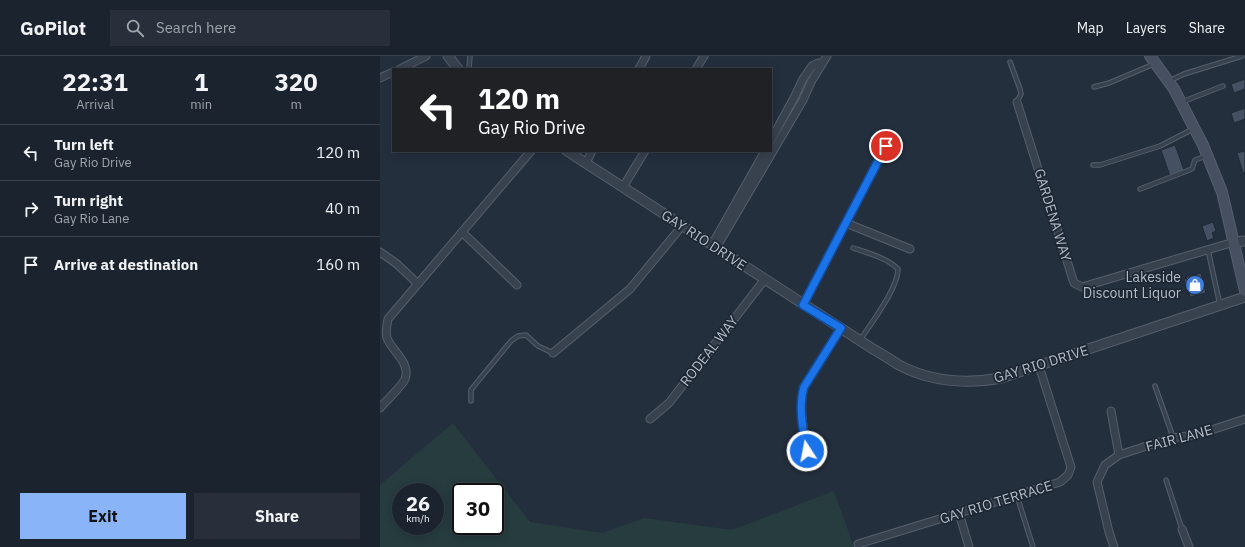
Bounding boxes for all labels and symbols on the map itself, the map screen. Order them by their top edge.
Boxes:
pin [869,129,903,163]
street label: GARDENA WAY [1030,166,1076,264]
street label: GAY RIO DRIVE [658,206,750,274]
place label: Lakeside Discount Liquor [1083,268,1181,302]
shop icon: Lakeside Discount Liquor [1184,274,1206,296]
street label: RODEAL WAY [676,312,743,390]
street label: GAY RIO DRIVE [992,341,1090,387]
street label: FAIR LANE [1144,420,1214,456]
position arrow [786,430,828,472]
street label: GAY RIO TERRACE [937,476,1055,528]
speed limit sign: 30 [452,483,504,535]

